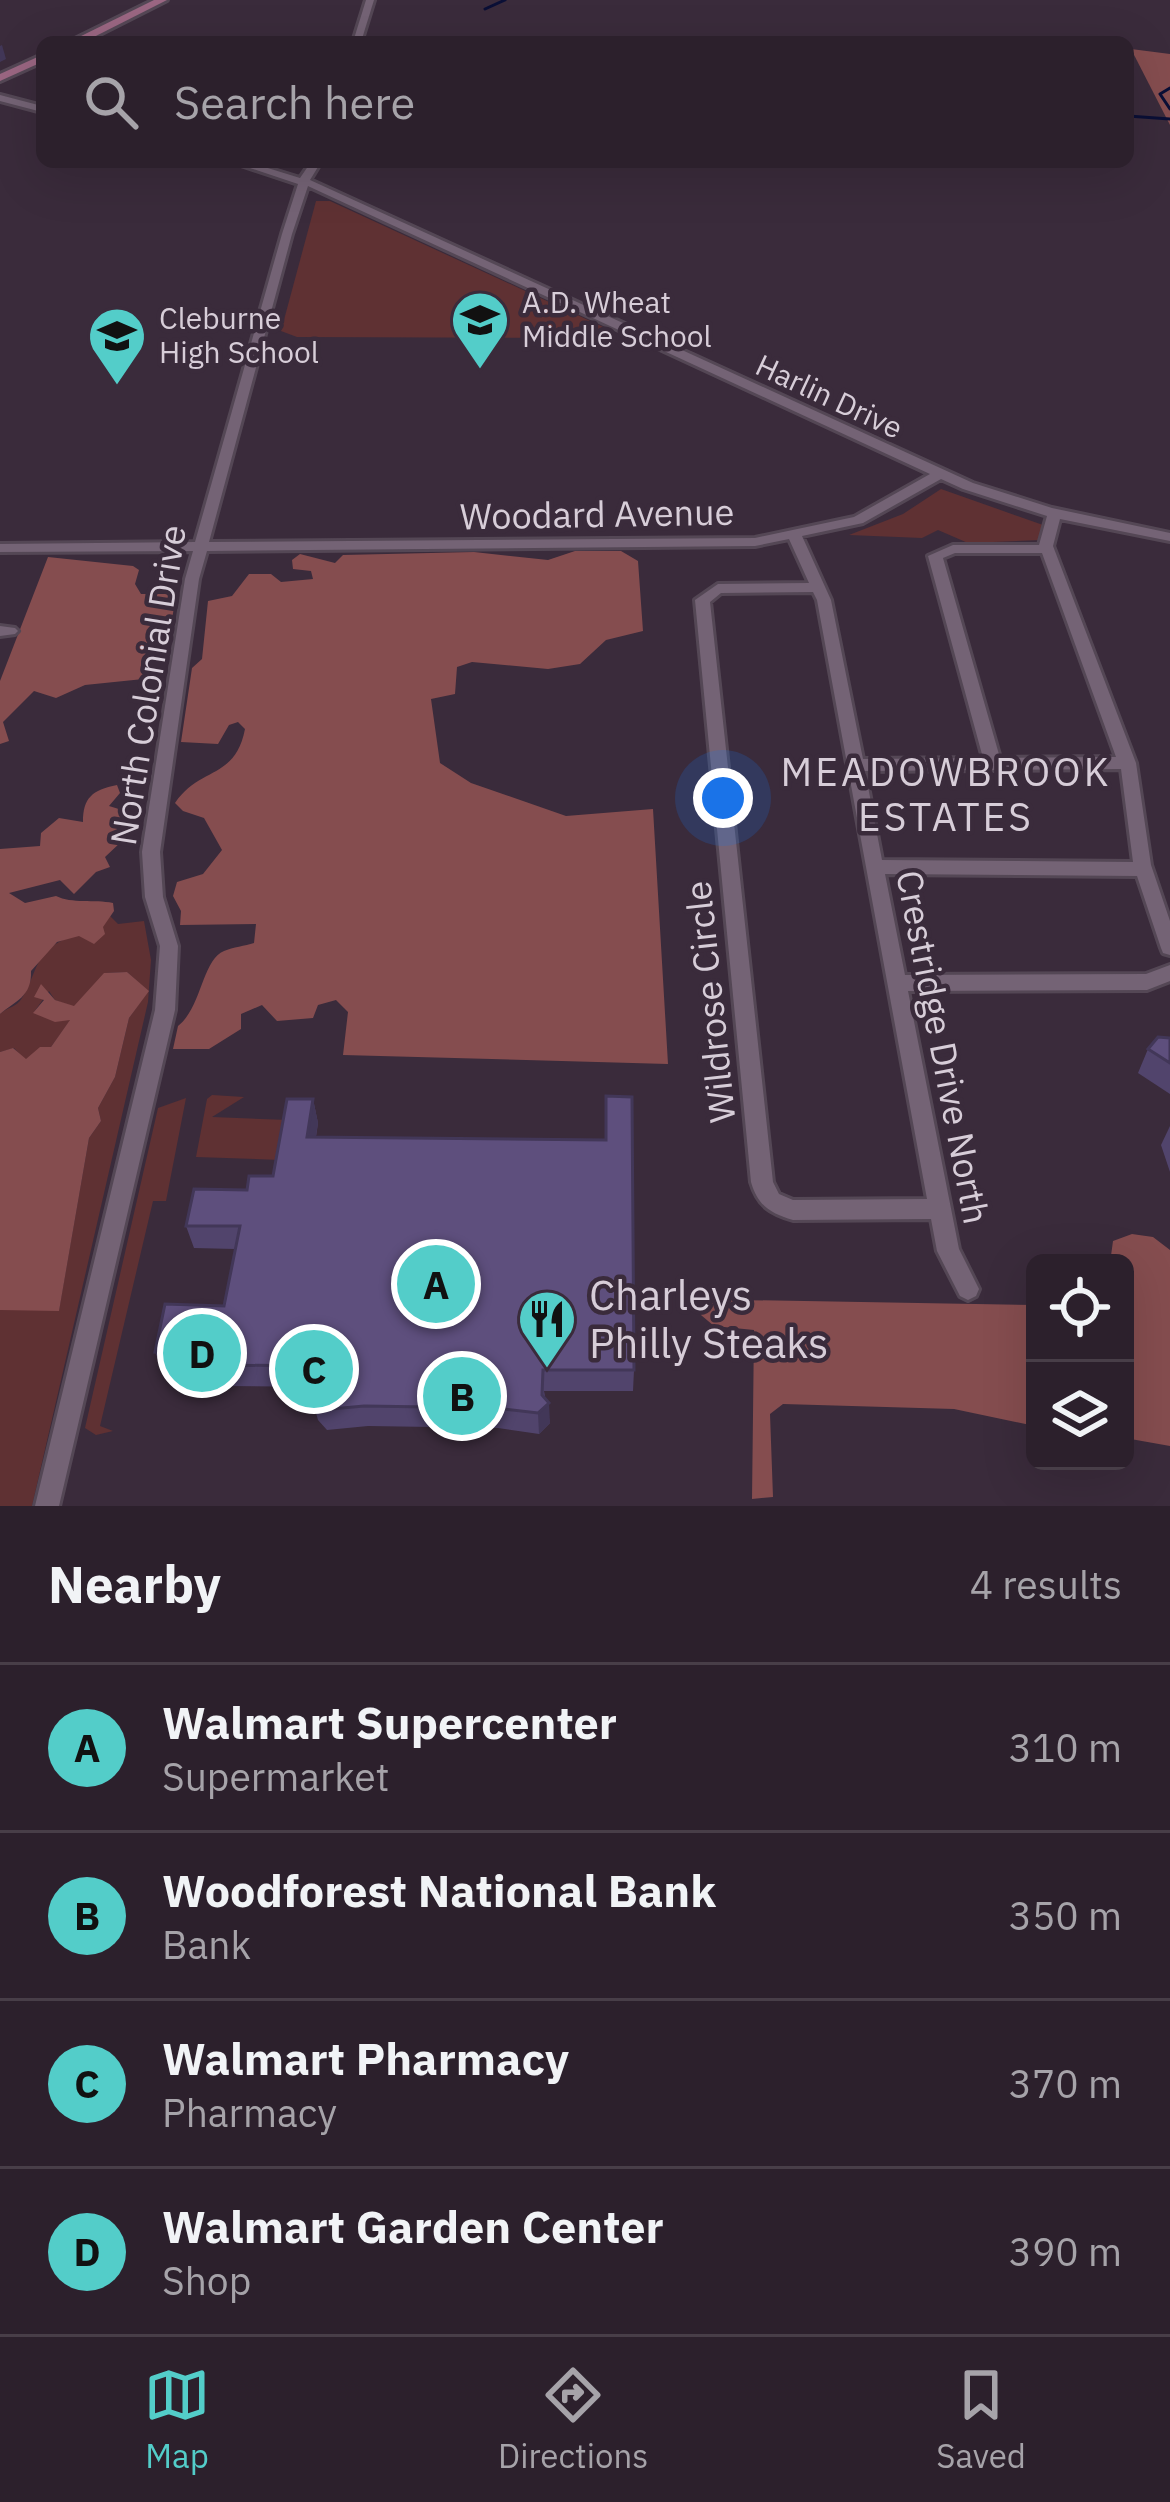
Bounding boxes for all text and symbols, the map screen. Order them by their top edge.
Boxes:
search box [36,36,1134,168]
icon: search [78,69,144,135]
text: Search here [174,73,415,131]
place label: A.D. Wheat Middle School [522,282,712,355]
school or university icon: A.D. Wheat Middle School [449,289,511,371]
place label: Cleburne High School [159,298,319,371]
school or university icon: Cleburne High School [86,305,148,387]
street label: Harlin Drive [750,345,909,447]
street label: Woodard Avenue [459,488,735,539]
street label: North Colonial Drive [99,521,196,848]
district label: MEADOWBROOK ESTATES [781,746,1111,842]
your location [693,768,753,828]
street label: Crestridge Drive North [886,866,1001,1228]
street label: Wildrose Circle [673,879,746,1125]
pin: A [397,1239,475,1329]
map controls [1026,1254,1134,1470]
button: locate [1026,1254,1134,1362]
place label: Charleys Philly Steaks [589,1267,829,1370]
restaurant icon: Charleys Philly Steaks [516,1288,578,1370]
pin: D [163,1308,241,1398]
pin: C [275,1324,353,1414]
pin: B [423,1351,501,1441]
button: layers [1026,1362,1134,1470]
text: Nearby [48,1551,221,1617]
text: 4 results [970,1559,1122,1610]
text: Walmart Supercenter [162,1693,617,1751]
text: A [74,1722,100,1773]
text: 310 m [1009,1722,1122,1773]
text: Supermarket [162,1751,389,1802]
text: Woodforest National Bank [162,1861,716,1919]
text: B [74,1890,100,1941]
text: 350 m [1009,1890,1122,1941]
text: Bank [162,1919,251,1970]
text: Walmart Pharmacy [162,2029,569,2087]
text: C [74,2058,100,2109]
text: 370 m [1009,2058,1122,2109]
text: Pharmacy [162,2087,337,2138]
text: Walmart Garden Center [162,2197,664,2255]
text: D [73,2226,101,2277]
text: 390 m [1009,2226,1122,2277]
text: Shop [162,2255,251,2306]
tab: Map [144,2362,210,2477]
tab: Directions [498,2362,648,2477]
tab: Saved [936,2362,1026,2477]

